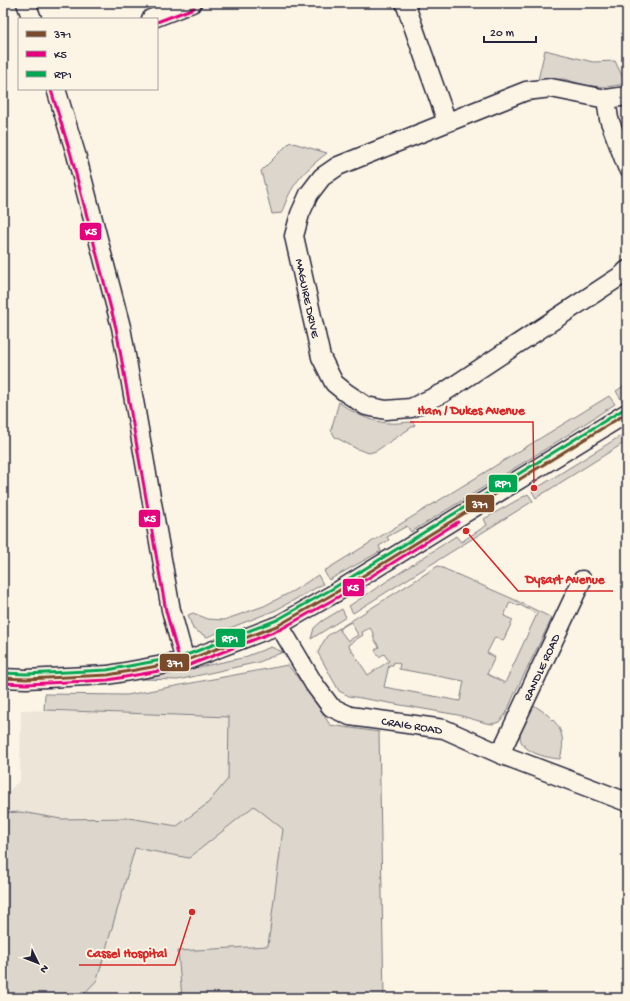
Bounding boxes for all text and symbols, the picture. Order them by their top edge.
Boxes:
legend [18,18,158,90]
scale bar [484,18,536,44]
text: 20 m [490,27,515,41]
text: 371 [53,29,71,43]
text: K5 [54,49,67,63]
text: RP1 [54,69,72,83]
line badge: K5 [79,222,102,241]
text: K5 [84,227,97,239]
street label: MAGUIRE DRIVE [291,258,321,340]
callout: Ham / Dukes Avenue [410,397,533,422]
text: Ham / Dukes Avenue [417,404,526,419]
line badge: RP1 [488,474,518,493]
text: RP1 [494,479,511,491]
line badge: 371 [465,494,495,513]
text: 371 [471,500,488,512]
line badge: K5 [138,509,161,528]
text: K5 [143,514,156,526]
callout: Dysart Avenue [518,566,613,591]
text: Dysart Avenue [525,573,606,588]
line badge: K5 [342,578,365,597]
text: K5 [346,583,359,595]
line badge: RP1 [215,628,246,648]
street label: RANDLE ROAD [521,632,564,704]
text: RP1 [221,634,238,646]
line badge: 371 [159,653,190,672]
text: 371 [166,659,183,671]
street label: CRAIG ROAD [380,715,443,739]
callout: Cassel Hospital [79,940,175,965]
north arrow [18,943,58,983]
text: Cassel Hospital [86,947,167,963]
text: N [37,962,51,975]

